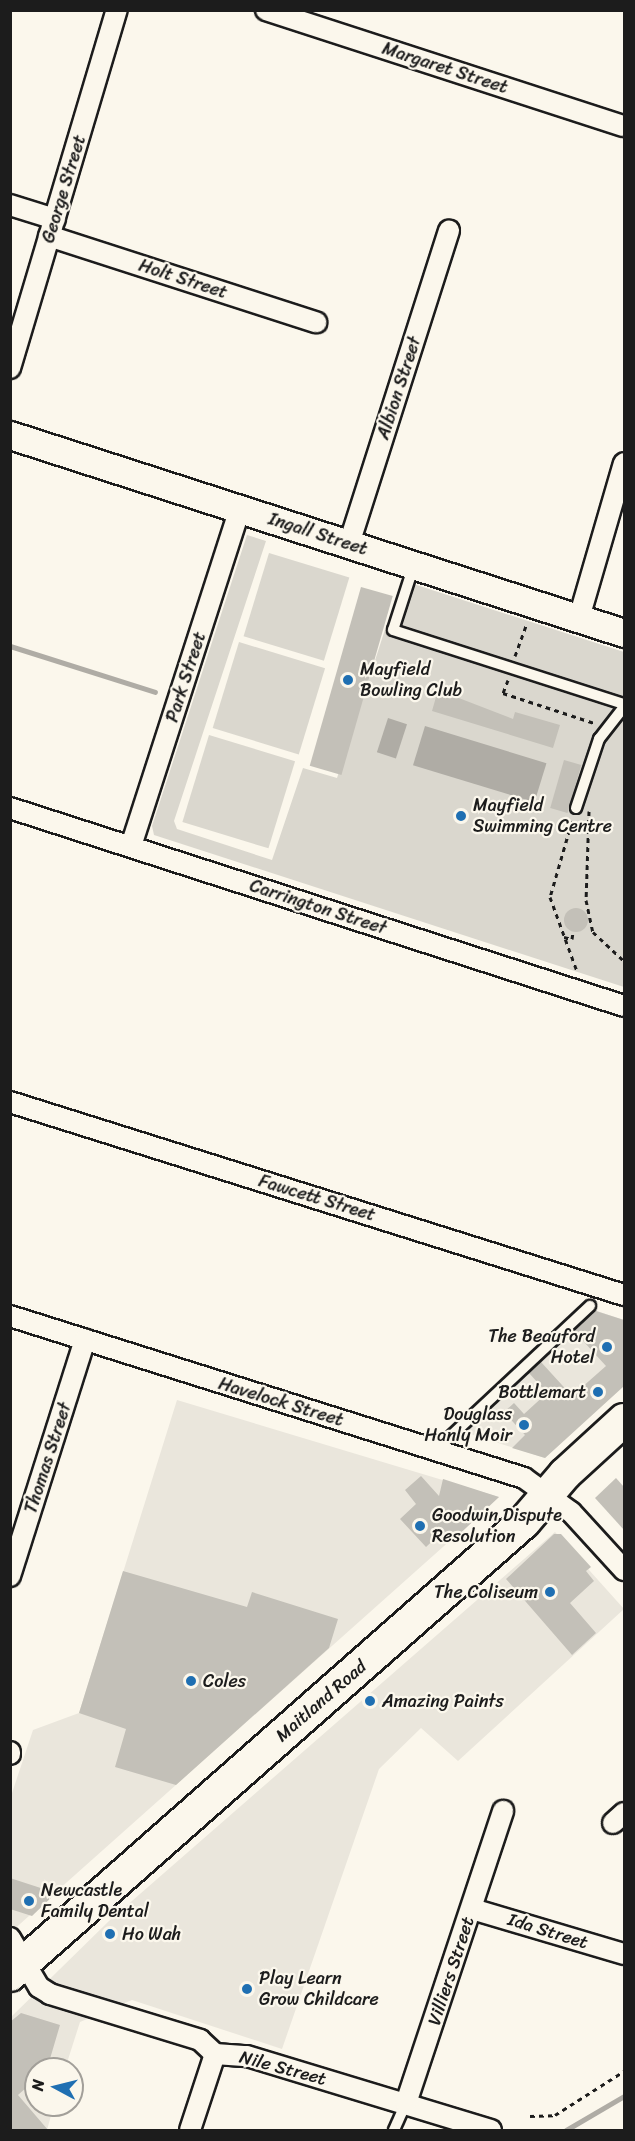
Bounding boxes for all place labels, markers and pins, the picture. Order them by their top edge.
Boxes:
place label: Mayfield Bowling Club [360,659,462,702]
marker: Mayfield Bowling Club [341,673,355,687]
place label: Mayfield Swimming Centre [473,795,612,838]
marker: Mayfield Swimming Centre [454,809,468,823]
place label: The Beauford Hotel [488,1326,595,1368]
marker: The Beauford Hotel [600,1340,614,1354]
place label: Bottlemart [498,1381,586,1403]
marker: Bottlemart [591,1385,605,1399]
place label: Douglass Hanly Moir [425,1404,512,1446]
marker: Douglass Hanly Moir [517,1418,531,1432]
place label: Goodwin Dispute Resolution [432,1505,562,1547]
marker: Goodwin Dispute Resolution [413,1519,427,1533]
place label: The Coliseum [434,1581,538,1603]
marker: The Coliseum [543,1585,557,1599]
place label: Coles [203,1670,246,1692]
marker: Coles [184,1674,198,1688]
place label: Amazing Paints [382,1690,504,1712]
marker: Amazing Paints [363,1694,377,1708]
place label: Newcastle Family Dental [41,1880,149,1922]
marker: Newcastle Family Dental [22,1894,36,1908]
place label: Ho Wah [122,1923,181,1945]
marker: Ho Wah [103,1927,117,1941]
place label: Play Learn Grow Childcare [259,1968,378,2010]
marker: Play Learn Grow Childcare [240,1982,254,1996]

